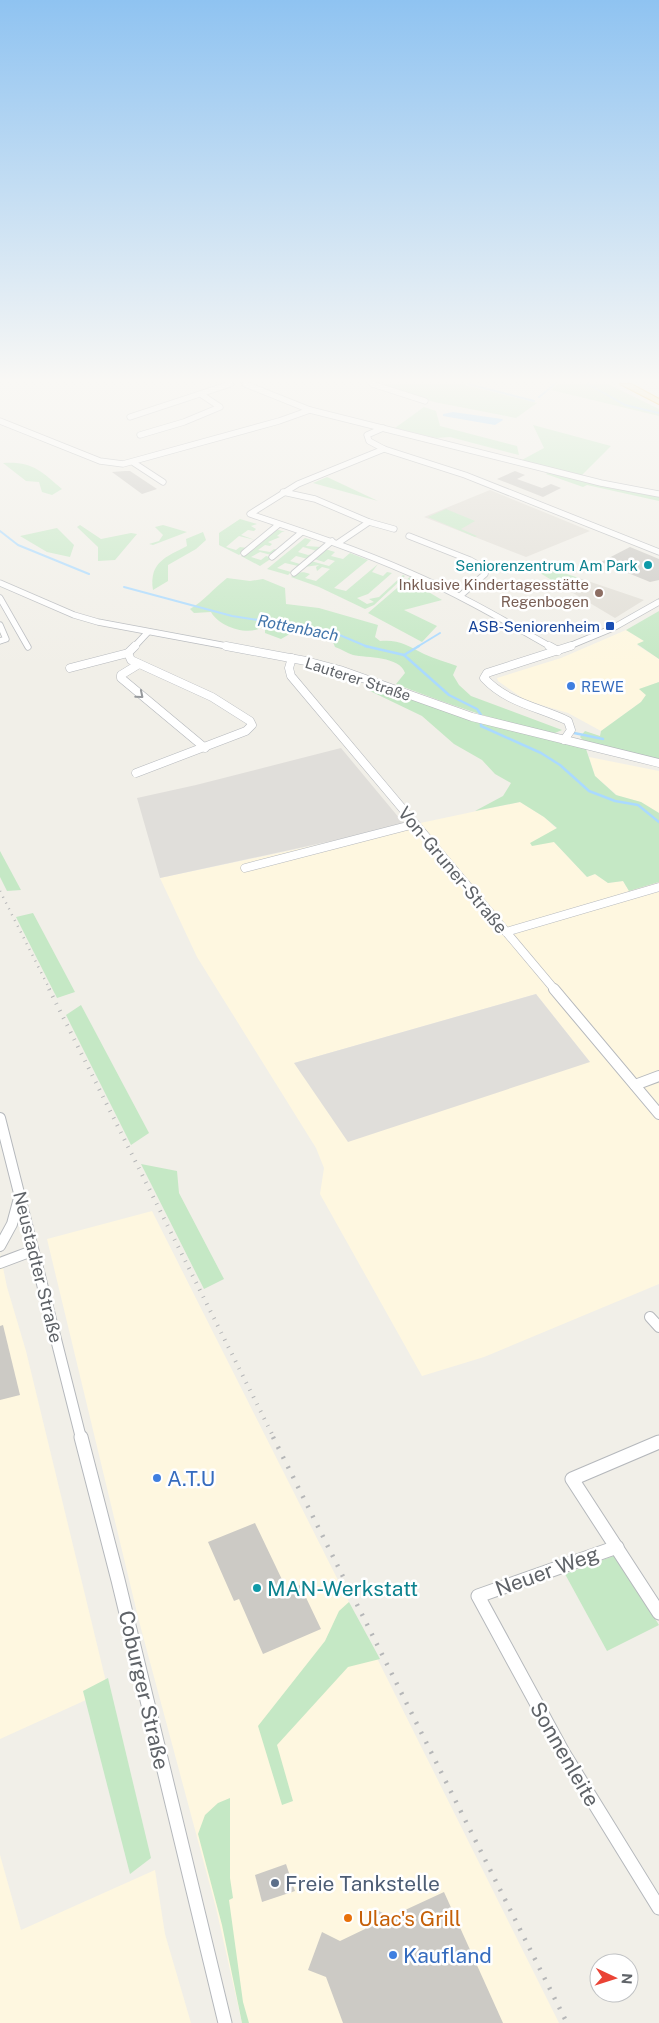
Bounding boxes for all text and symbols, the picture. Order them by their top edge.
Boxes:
place label: Seniorenzentrum Am Park [455,557,638,574]
marker: Seniorenzentrum Am Park [642,559,654,571]
place label: Inklusive Kindertagesstätte Regenbogen [399,576,589,610]
marker: Inklusive Kindertagesstätte Regenbogen [593,587,605,599]
water label: Rottenbach [256,611,340,645]
place label: ASB-Seniorenheim [468,618,600,635]
marker: ASB-Seniorenheim [604,620,616,632]
street label: Lauterer Straße [303,654,413,704]
place label: REWE [581,678,624,695]
marker: REWE [565,680,577,692]
one-way arrow [135,689,144,698]
street label: Von-Gruner-Straße [394,802,512,938]
street label: Neustadter Straße [9,1189,67,1345]
place label: A.T.U [167,1466,215,1491]
marker: A.T.U [151,1472,163,1484]
street label: Neuer Weg [492,1541,602,1601]
place label: MAN-Werkstatt [267,1576,418,1601]
marker: MAN-Werkstatt [251,1582,263,1594]
street label: Coburger Straße [114,1608,174,1772]
street label: Sonnenleite [525,1697,605,1811]
place label: Freie Tankstelle [285,1871,440,1896]
marker: Freie Tankstelle [269,1877,281,1889]
place label: Ulac's Grill [358,1906,461,1931]
marker: Ulac's Grill [342,1912,354,1924]
place label: Kaufland [403,1943,492,1968]
marker: Kaufland [387,1949,399,1961]
north arrow [589,1953,639,2003]
text: N [619,1973,635,1985]

